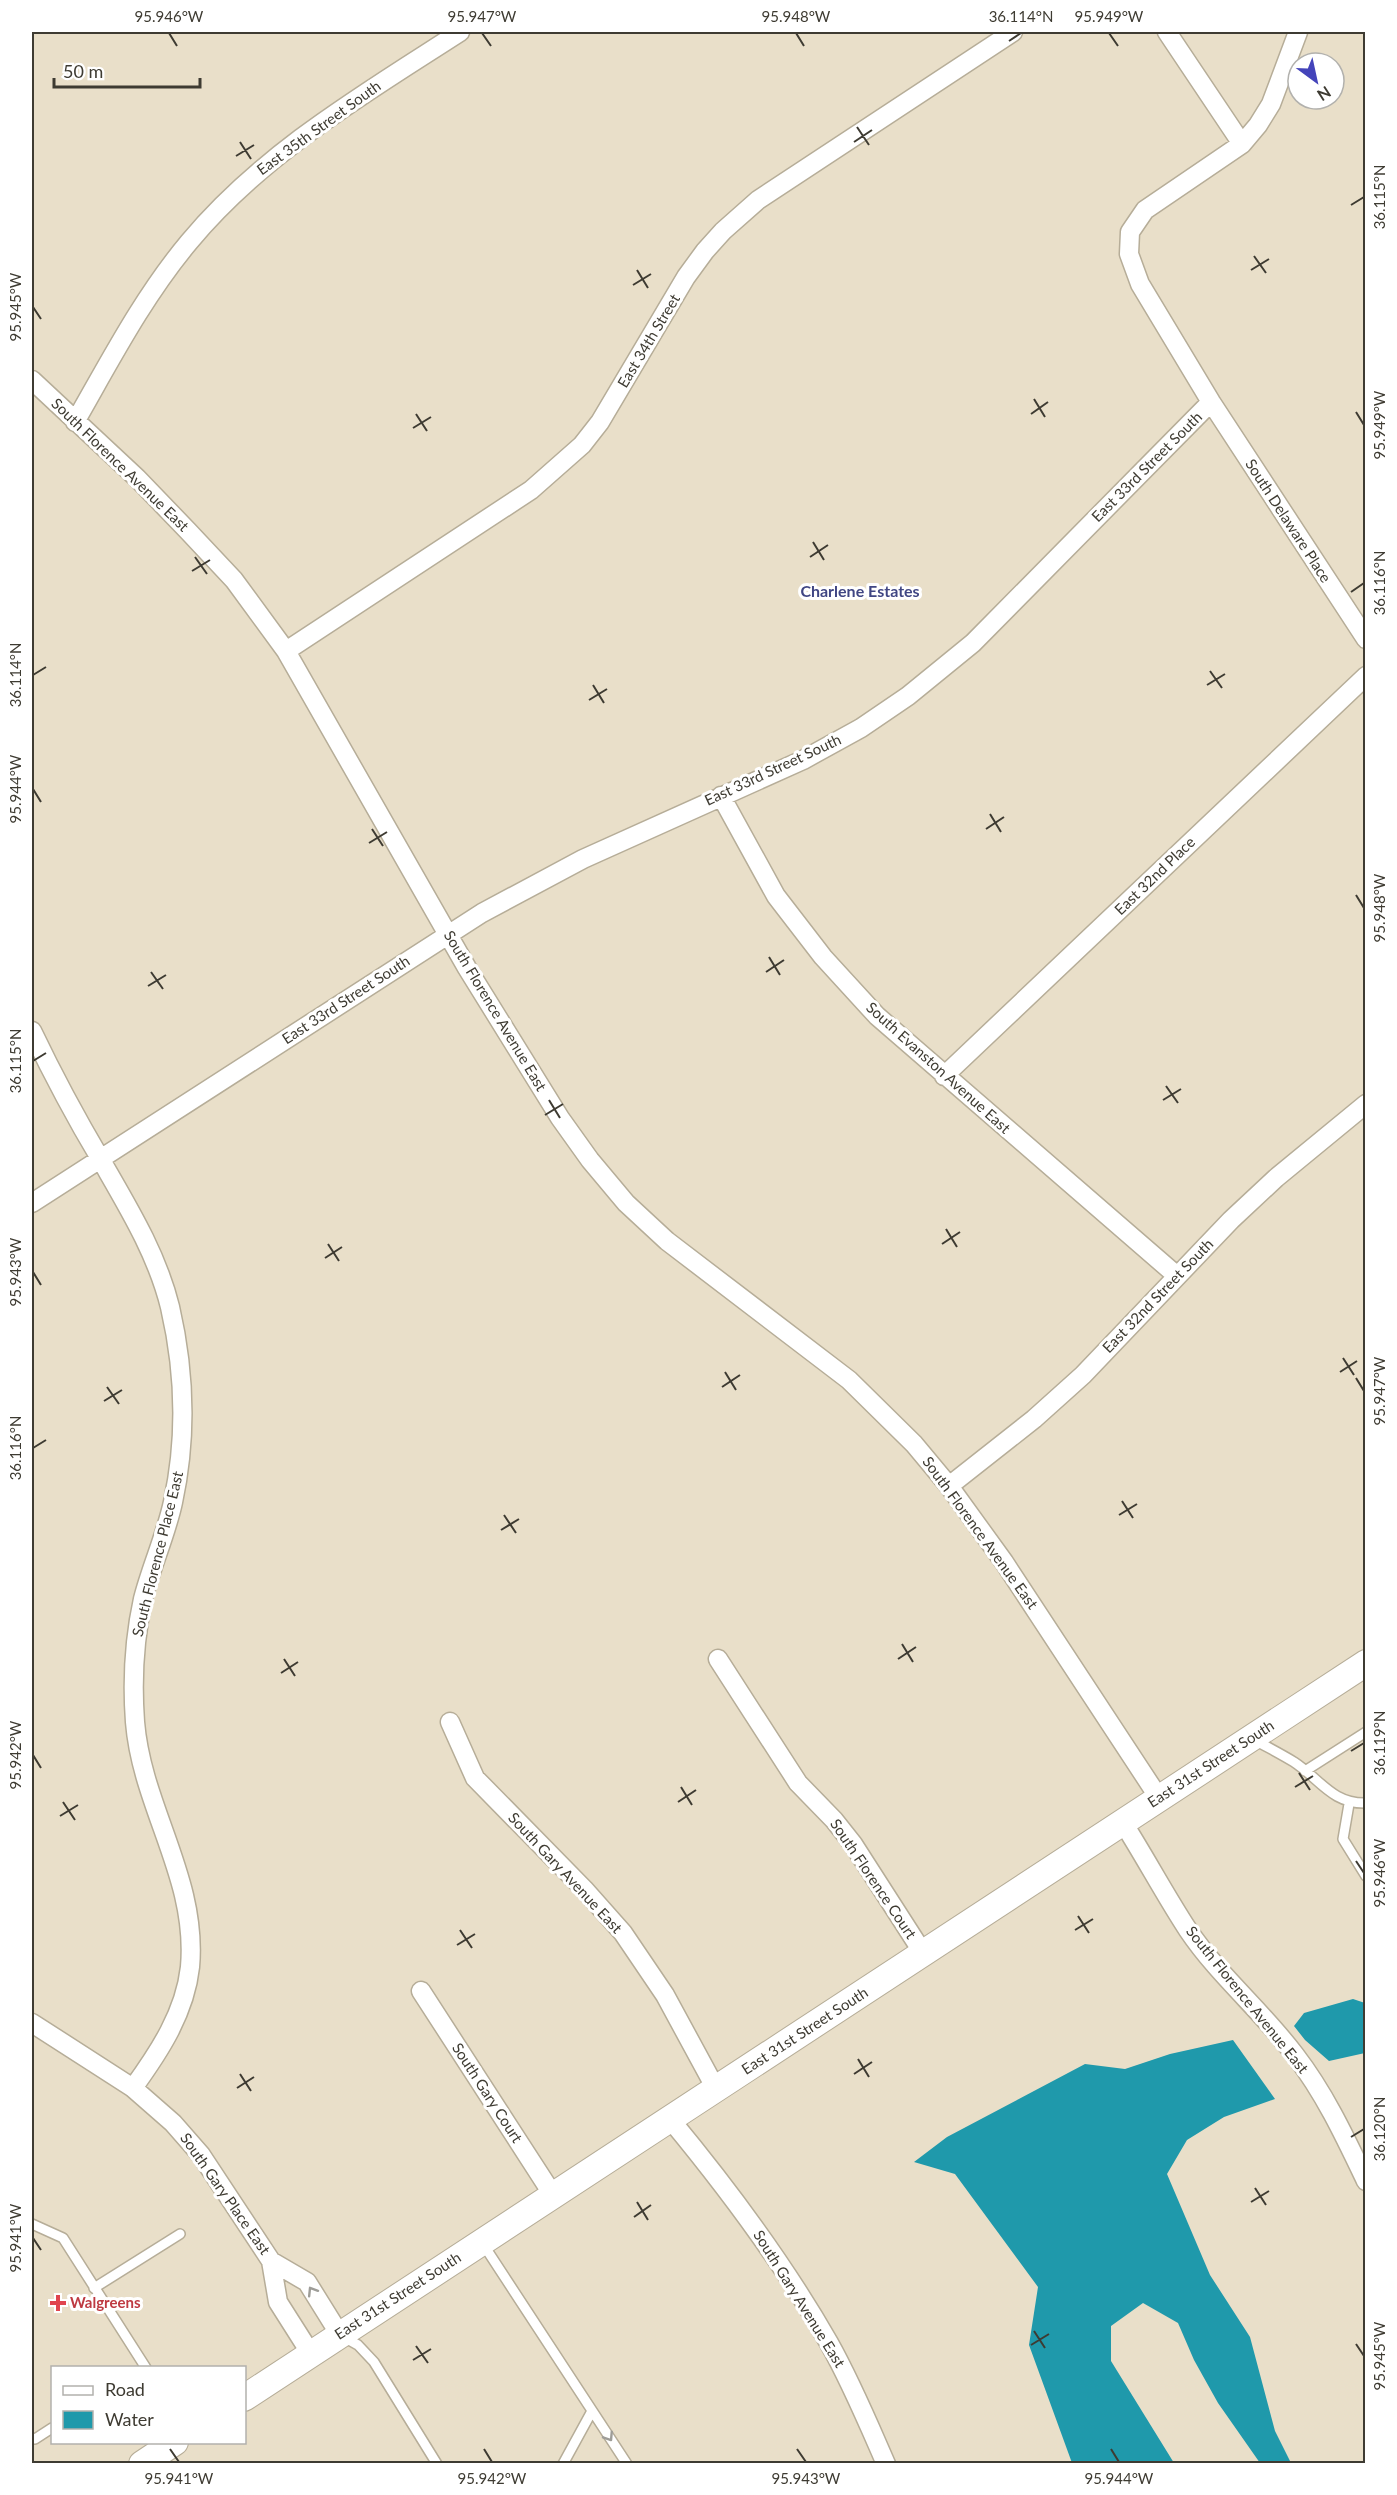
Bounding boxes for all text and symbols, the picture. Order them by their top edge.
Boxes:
text: 95.946°W [135,7,204,25]
text: 95.947°W [448,7,517,25]
text: 95.948°W [762,7,831,25]
text: 36.114°N [989,7,1053,25]
text: 95.949°W [1075,7,1144,25]
scale bar [54,51,200,89]
north arrow [1286,51,1346,111]
text: 50 m [63,60,103,82]
street label: East 35th Street South [253,76,384,178]
text: N [1314,83,1335,105]
text: 36.115°N [1370,165,1388,229]
text: 95.945°W [6,272,24,341]
street label: East 34th Street [613,290,684,391]
text: 95.949°W [1370,390,1388,459]
street label: South Florence Avenue East [48,394,194,535]
street label: East 33rd Street South [1087,407,1205,525]
street label: South Delaware Place [1242,455,1336,586]
text: 36.116°N [1370,551,1388,615]
district label: Charlene Estates [800,581,920,600]
text: 36.114°N [6,643,24,707]
street label: East 33rd Street South [701,730,844,809]
text: 95.944°W [6,754,24,823]
street label: East 32nd Place [1110,832,1198,918]
text: 95.948°W [1370,873,1388,942]
street label: South Florence Avenue East [441,927,551,1095]
street label: East 33rd Street South [278,951,413,1047]
street label: South Evanston Avenue East [863,998,1015,1137]
text: 36.115°N [6,1029,24,1093]
street label: East 32nd Street South [1098,1234,1216,1356]
text: 95.943°W [6,1237,24,1306]
text: 95.947°W [1370,1356,1388,1425]
text: 36.116°N [6,1416,24,1480]
street label: South Florence Avenue East [919,1453,1043,1613]
street label: South Florence Place East [128,1469,186,1638]
text: 36.119°N [1370,1711,1388,1775]
street label: East 31st Street South [1144,1716,1277,1811]
text: 95.942°W [6,1720,24,1789]
street label: South Gary Avenue East [505,1808,627,1937]
street label: South Florence Court [827,1815,921,1942]
text: 95.946°W [1370,1838,1388,1907]
street label: South Florence Avenue East [1183,1922,1313,2077]
street label: East 31st Street South [738,1983,871,2078]
street label: South Gary Court [449,2039,527,2146]
text: 36.120°N [1370,2097,1388,2161]
street label: South Gary Place East [177,2129,275,2258]
text: 95.941°W [6,2203,24,2272]
street label: South Gary Avenue East [750,2226,850,2371]
street label: East 31st Street South [331,2248,464,2343]
one-way arrow [308,2287,320,2297]
place label: Walgreens [70,2293,141,2311]
marker: Walgreens [51,2296,65,2310]
text: 95.945°W [1370,2321,1388,2390]
legend [51,2366,246,2444]
text: Road [105,2378,145,2400]
text: Water [105,2408,154,2430]
one-way arrow [602,2431,614,2441]
text: 95.941°W [145,2469,214,2487]
text: 95.942°W [458,2469,527,2487]
text: 95.943°W [772,2469,841,2487]
text: 95.944°W [1085,2469,1154,2487]

